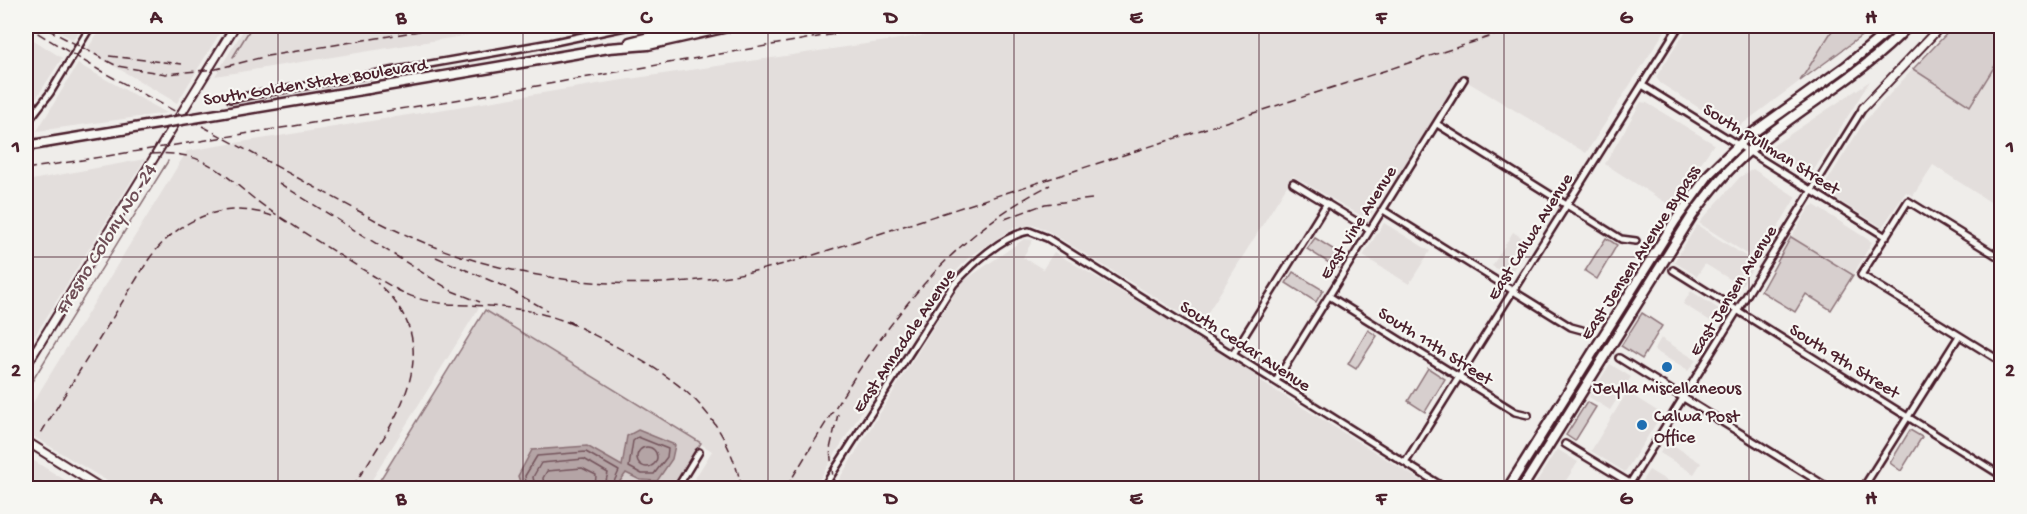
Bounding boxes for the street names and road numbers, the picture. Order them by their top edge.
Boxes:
street label: South Golden State Boulevard [202,55,430,112]
street label: South Pullman Street [1698,100,1844,202]
street label: East Jensen Avenue Bypass [1577,161,1706,345]
street label: East Vine Avenue [1316,162,1403,284]
street label: East Calwa Avenue [1484,169,1579,305]
street label: East Jensen Avenue [1686,222,1783,360]
street label: East Annadale Avenue [849,265,962,417]
street label: South Cedar Avenue [1175,297,1315,398]
street label: South 11th Street [1373,303,1497,392]
street label: South 9th Street [1785,320,1904,405]

